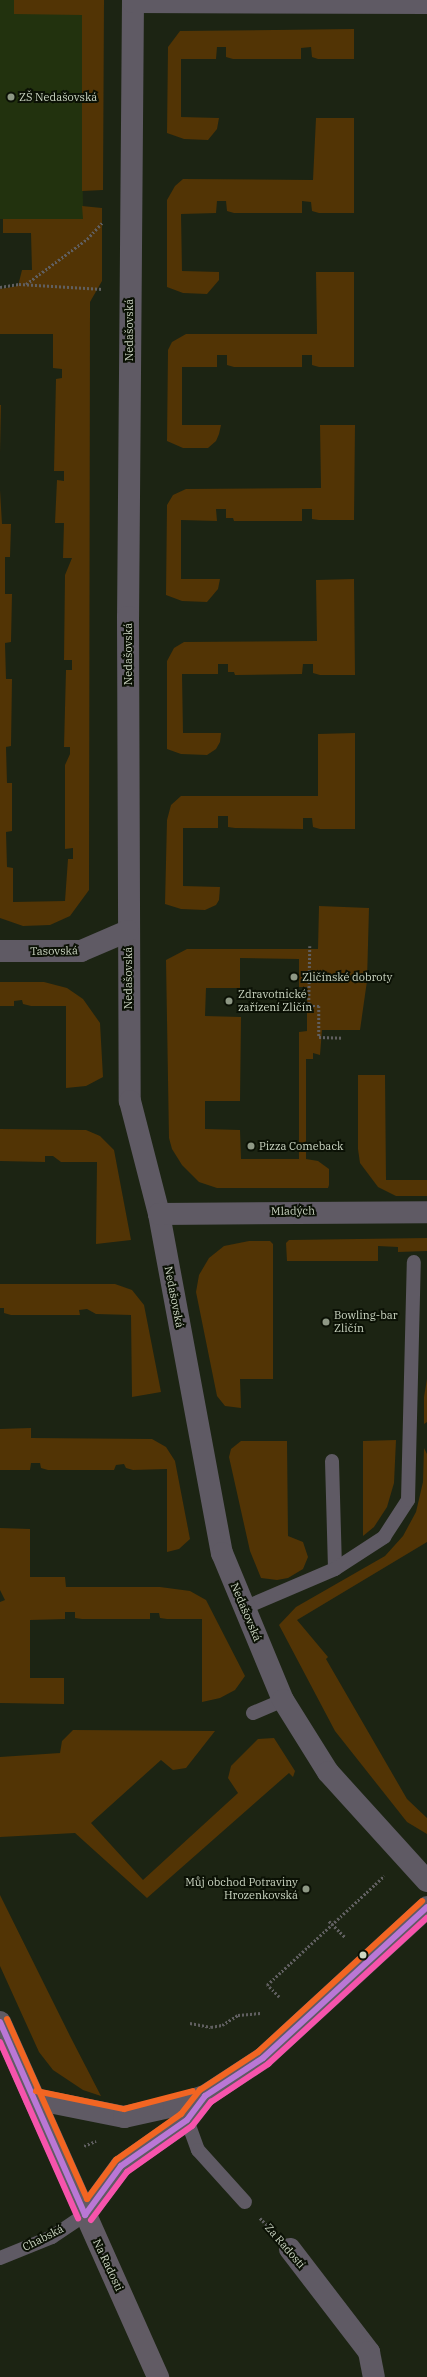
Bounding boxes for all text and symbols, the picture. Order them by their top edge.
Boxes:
place label: ZŠ Nedašovská [19,90,97,104]
marker: ZŠ Nedašovská [6,92,16,102]
street label: Nedašovská [122,299,136,361]
street label: Nedašovská [121,623,135,685]
street label: Tasovská [30,944,78,958]
street label: Nedašovská [121,947,135,1009]
place label: Zličínské dobroty [302,970,392,984]
marker: Zličínské dobroty [289,972,299,982]
place label: Zdravotnické zařízení Zličín [238,988,312,1014]
marker: Zdravotnické zařízení Zličín [223,995,235,1007]
place label: Pizza Comeback [259,1139,343,1153]
marker: Pizza Comeback [246,1141,256,1151]
street label: Mladých [271,1204,315,1218]
street label: Nedašovská [162,1265,186,1329]
place label: Bowling-bar Zličín [334,1309,398,1335]
marker: Bowling-bar Zličín [321,1317,331,1327]
street label: Nedašovská [228,1581,264,1643]
place label: Můj obchod Potraviny Hrozenkovská [185,1876,298,1902]
marker: Můj obchod Potraviny Hrozenkovská [301,1884,311,1894]
unlabelled marker [358,1950,368,1960]
street label: Za Radostí [262,2221,308,2271]
street label: Chabská [20,2222,66,2254]
street label: Na Radosti [90,2237,126,2293]

